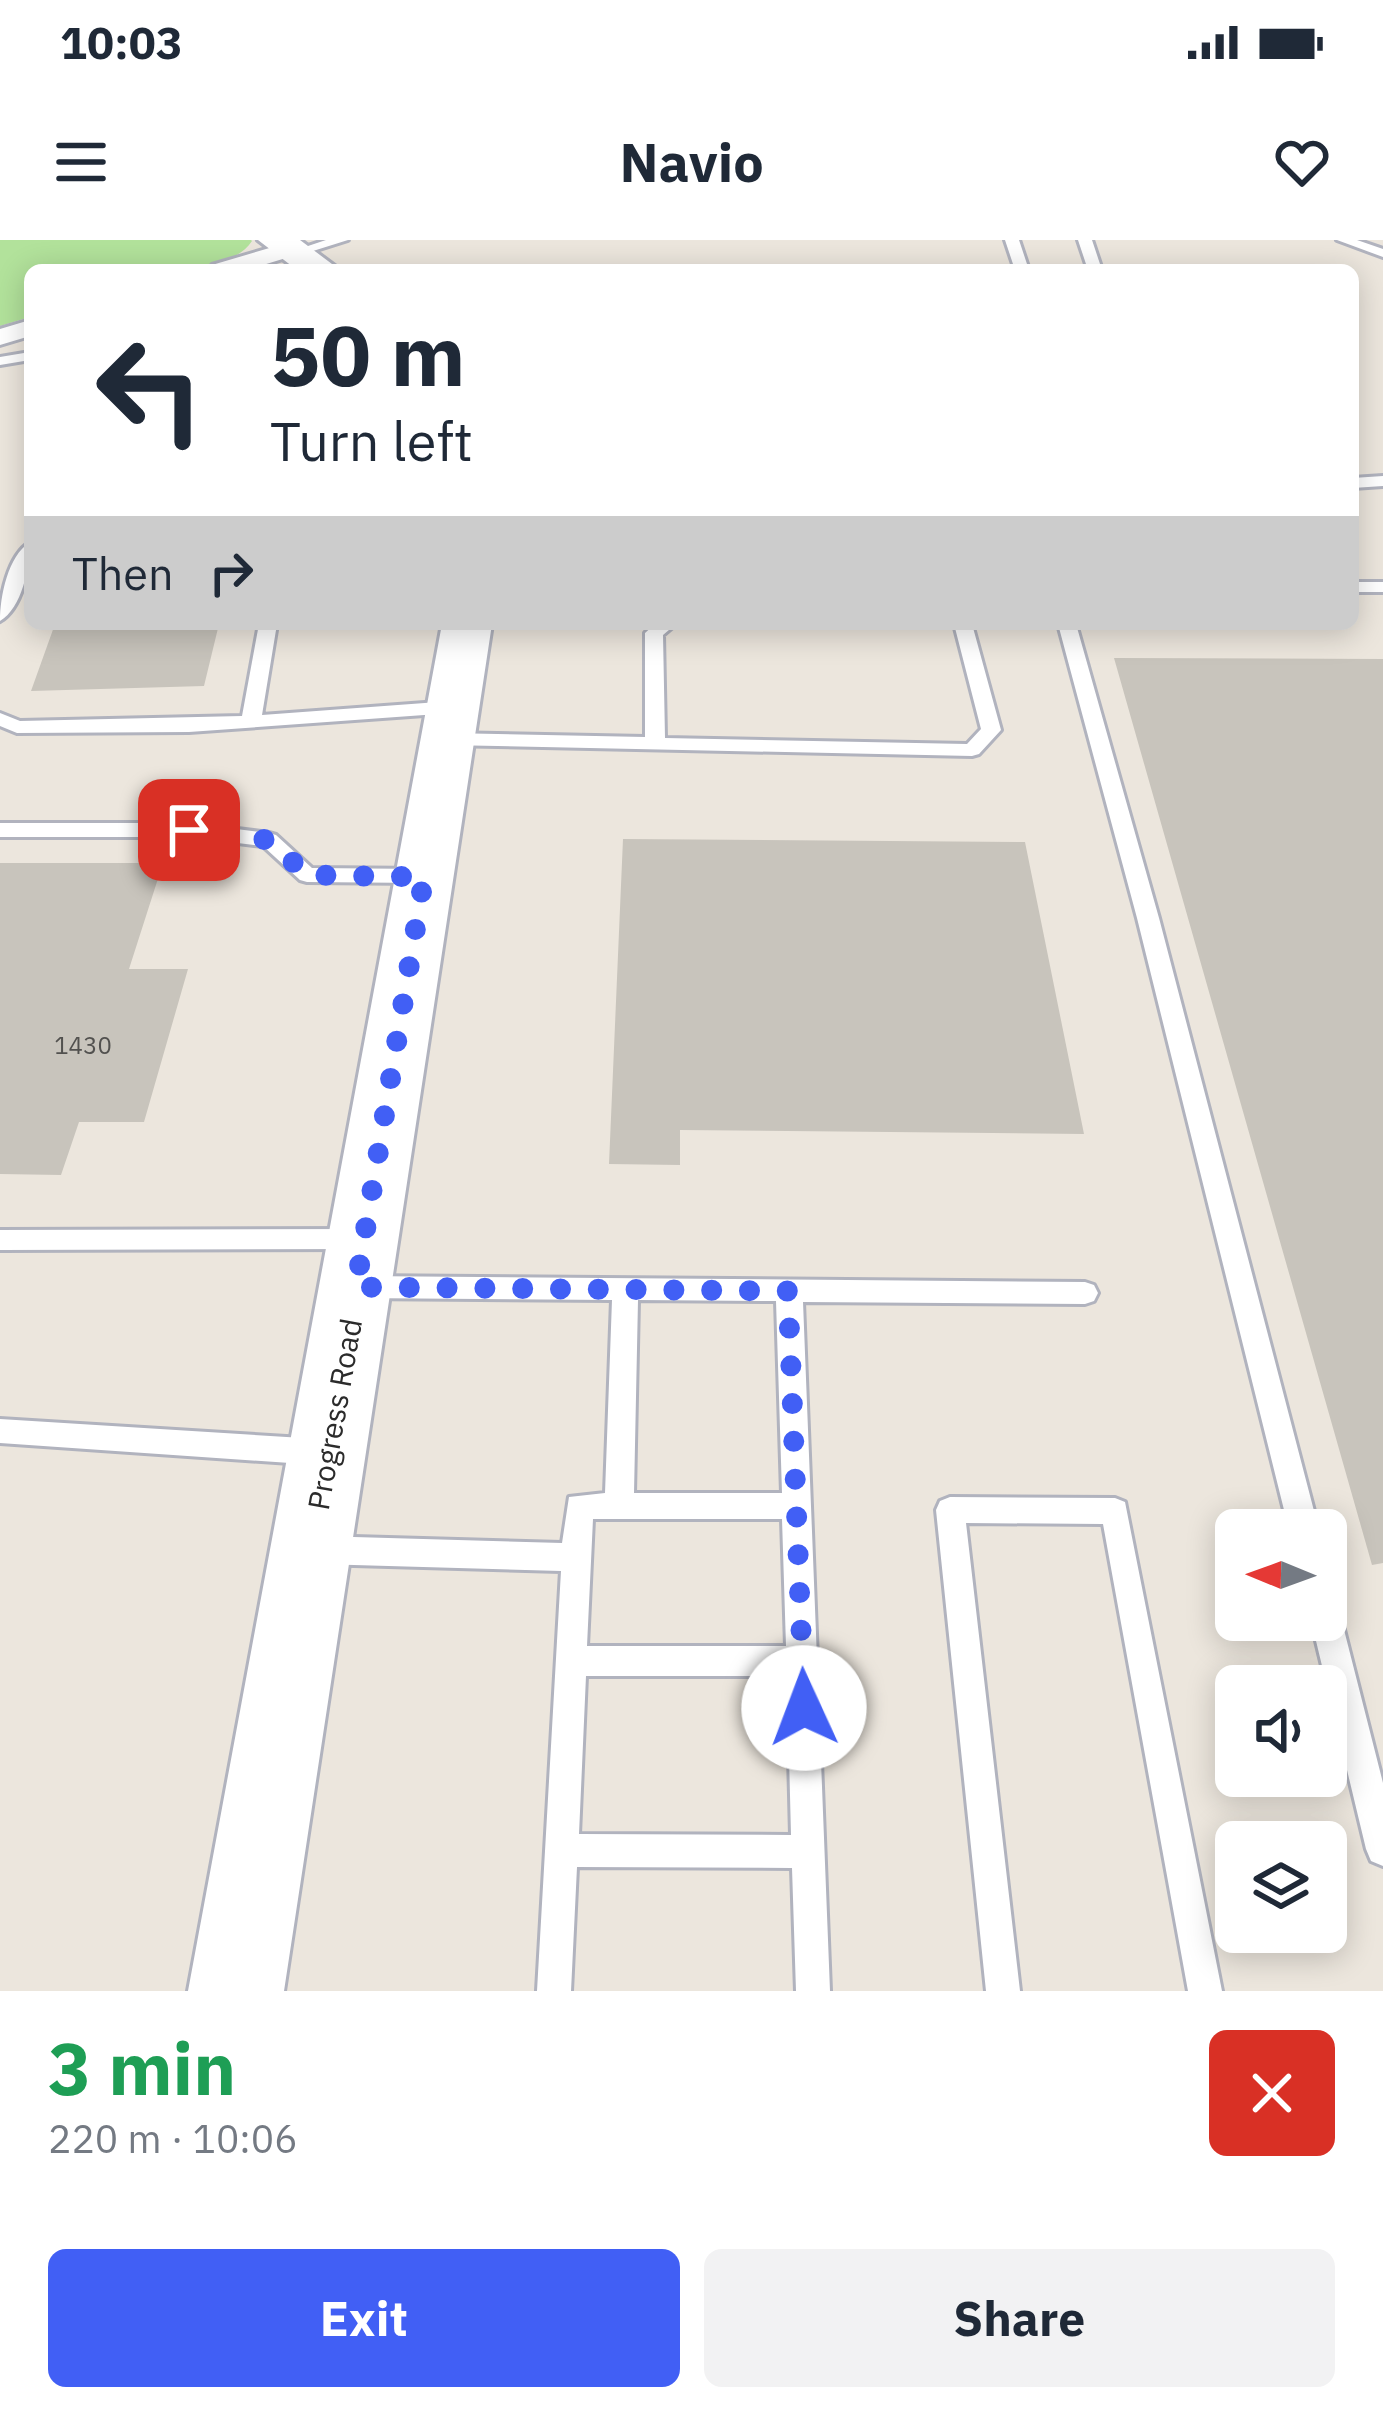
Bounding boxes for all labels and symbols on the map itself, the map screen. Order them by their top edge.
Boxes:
pin [138,779,240,881]
house number: 1430 [54,1029,112,1061]
street label: Progress Road [298,1315,370,1513]
north arrow [1215,1509,1347,1641]
position arrow [741,1645,867,1771]

